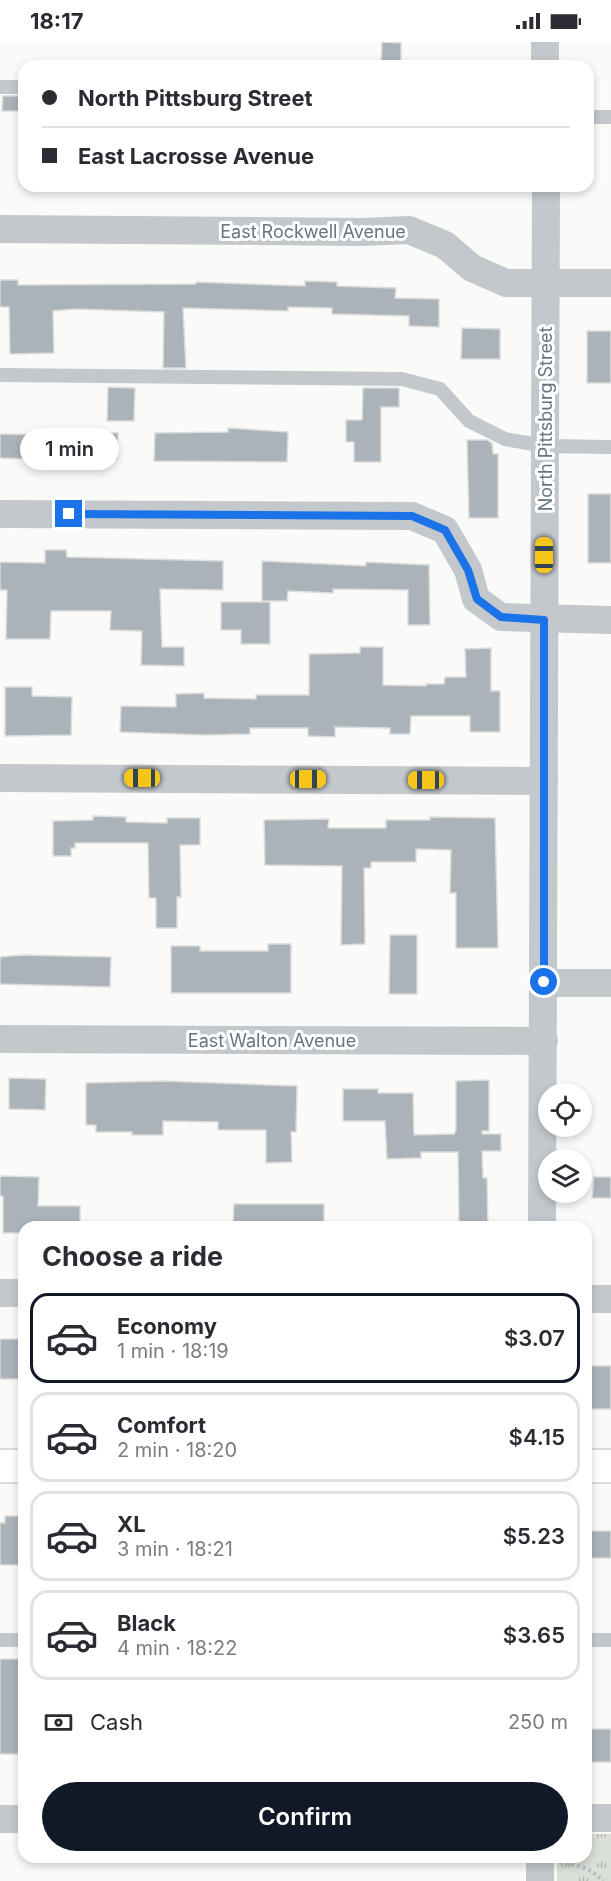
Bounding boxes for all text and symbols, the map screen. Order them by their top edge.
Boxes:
text: 18:17 [30,8,83,34]
text: North Pittsburg Street [78,85,313,111]
text: East Lacrosse Avenue [78,143,314,169]
street label: East Rockwell Avenue [220,221,406,242]
street label: North Pittsburg Street [535,327,556,511]
callout: 1 min [20,427,118,469]
text: 1 min [45,437,94,461]
route end [55,500,82,527]
car [535,537,553,573]
car [124,769,160,787]
car [290,770,326,788]
car [408,771,444,789]
route start [530,968,557,995]
street label: East Walton Avenue [188,1030,356,1051]
map controls [538,1083,592,1203]
button: locate [538,1083,592,1137]
button: layers [538,1149,592,1203]
text: Choose a ride [42,1240,223,1273]
icon: car [45,1311,99,1365]
text: Economy [117,1313,217,1339]
text: $3.07 [504,1325,565,1351]
text: 1 min · 18:19 [117,1339,229,1363]
icon: car [45,1410,99,1464]
text: Comfort [117,1412,206,1438]
text: $4.15 [509,1424,565,1450]
text: 2 min · 18:20 [117,1438,237,1462]
icon: car [45,1509,99,1563]
text: XL [117,1511,146,1537]
text: $5.23 [503,1523,565,1549]
text: 3 min · 18:21 [117,1537,233,1561]
icon: car [45,1608,99,1662]
text: Black [117,1610,176,1636]
text: $3.65 [503,1622,565,1648]
text: 4 min · 18:22 [117,1636,237,1660]
icon: cash [42,1706,75,1739]
text: Cash [90,1709,143,1735]
text: 250 m [508,1710,568,1734]
button: Confirm [42,1782,568,1851]

